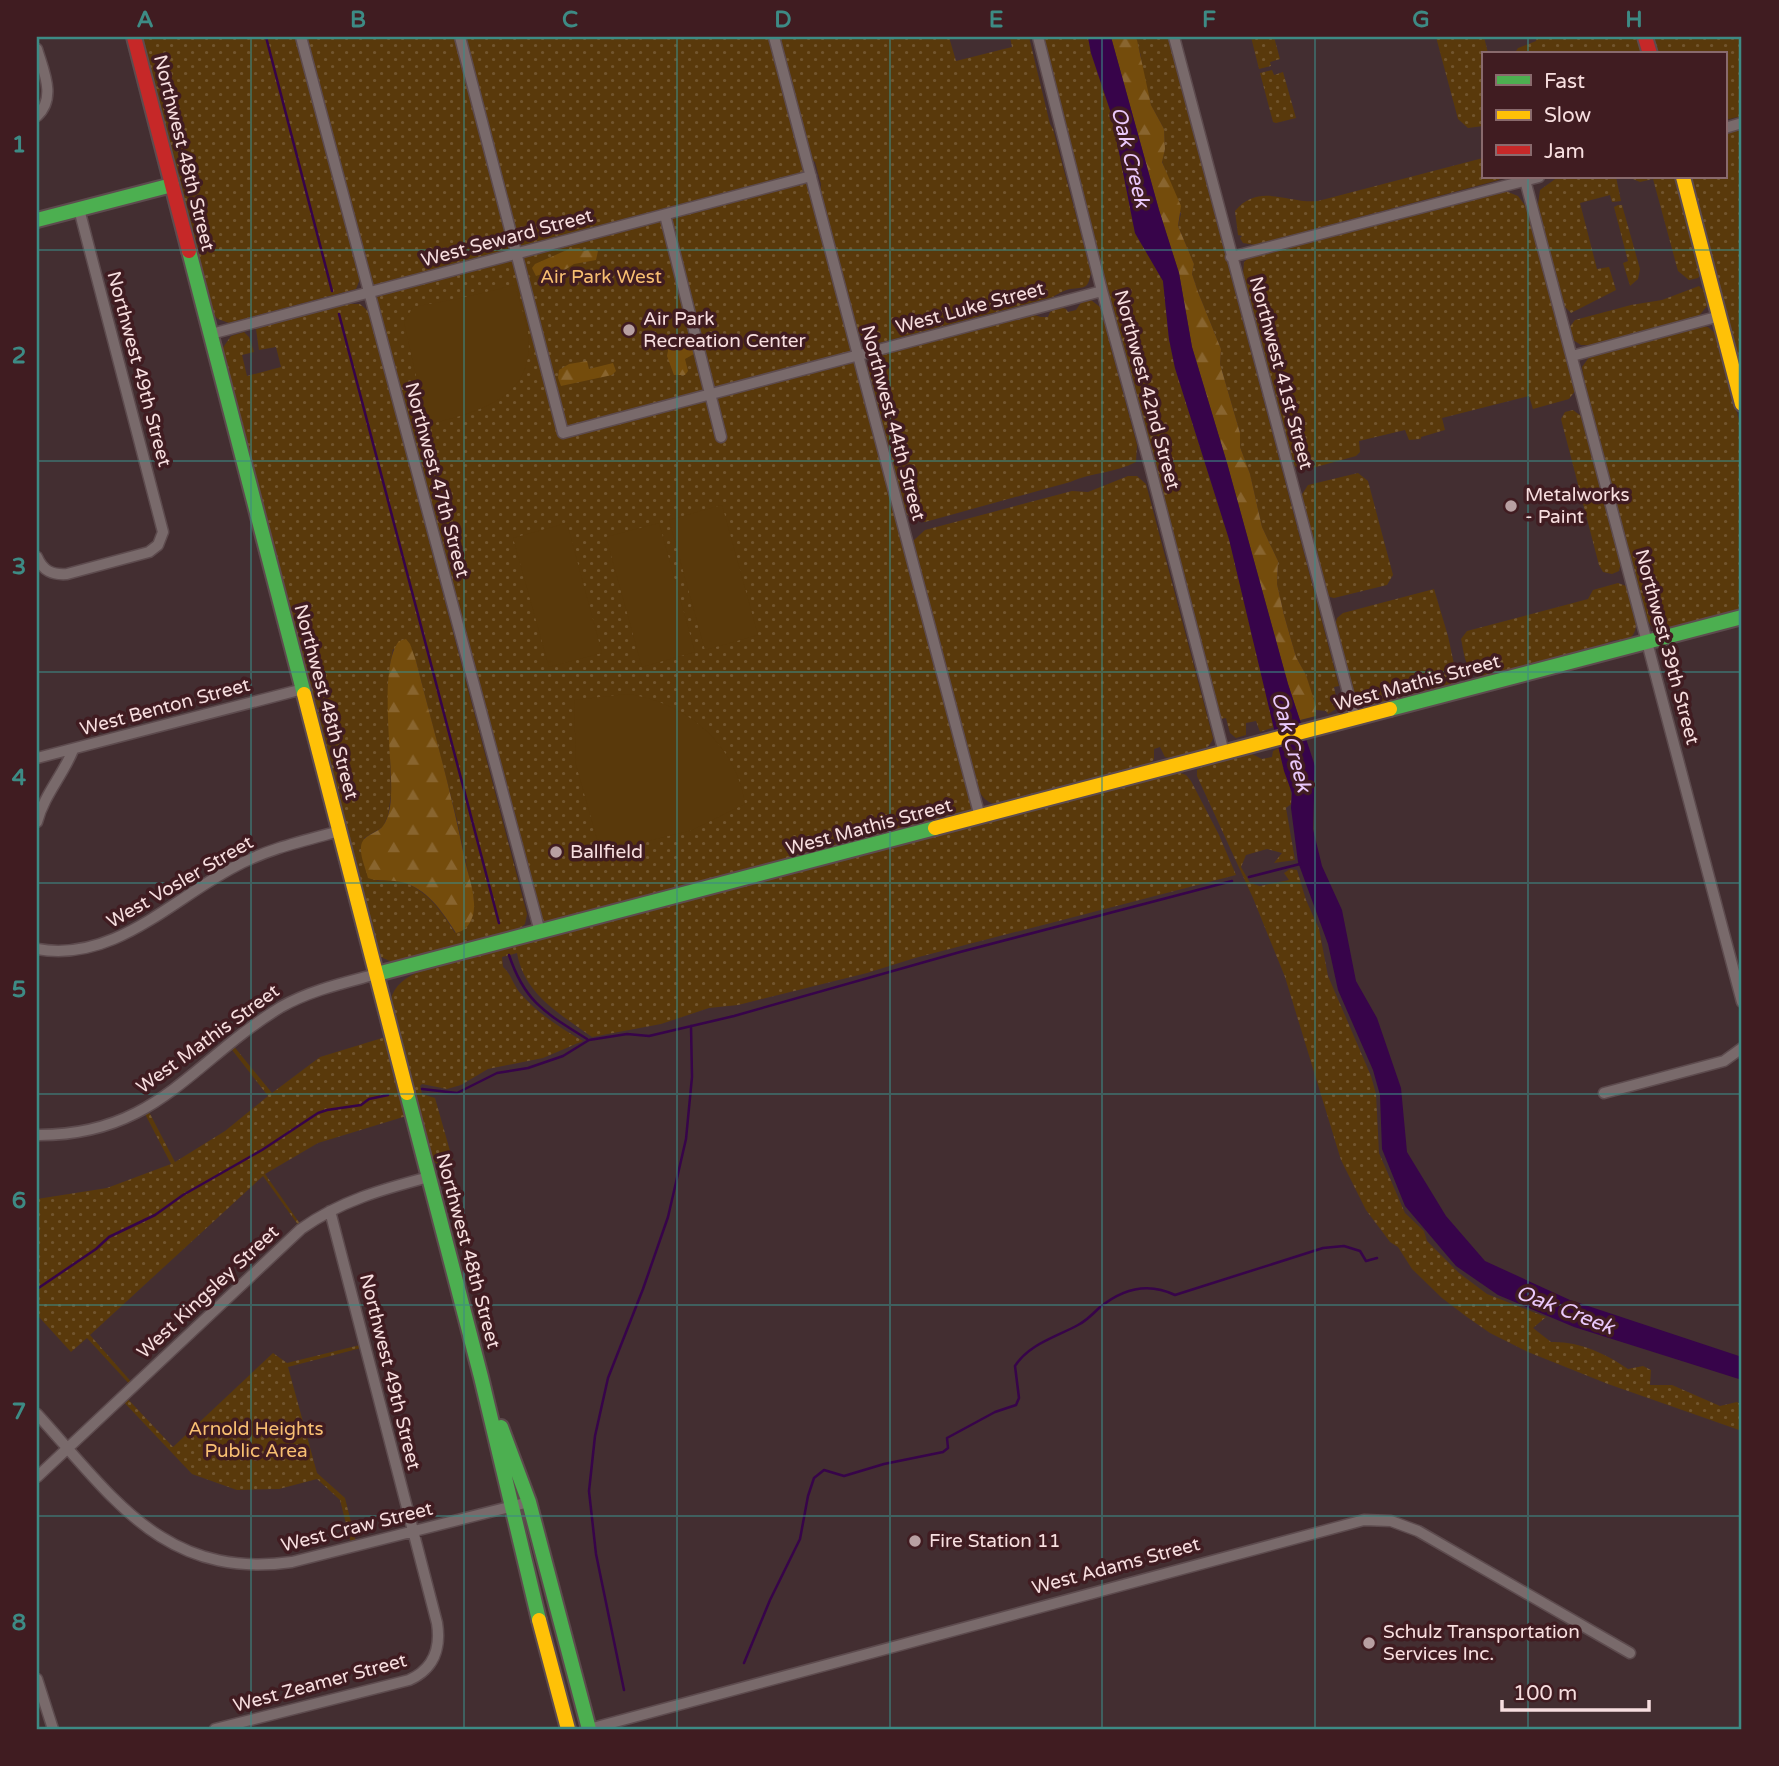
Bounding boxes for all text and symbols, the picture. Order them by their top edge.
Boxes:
text: A [136,6,154,34]
text: B [350,6,366,34]
text: C [562,6,578,34]
text: D [774,6,792,34]
text: E [989,6,1003,34]
text: F [1202,6,1216,34]
text: G [1412,6,1430,34]
text: H [1625,6,1643,34]
legend [1482,52,1726,178]
street label: Northwest 48th Street [149,53,219,253]
text: Fast [1544,69,1585,94]
text: Slow [1544,103,1592,128]
water label: Oak Creek [1105,104,1155,211]
text: 1 [12,131,26,159]
text: Jam [1544,139,1585,164]
street label: West Seward Street [419,205,595,271]
park label: Air Park West [540,266,662,288]
street label: Northwest 49th Street [102,269,176,469]
street label: Northwest 41st Street [1245,274,1317,472]
street label: West Luke Street [893,278,1047,338]
street label: Northwest 42nd Street [1110,288,1184,492]
place label: Air Park Recreation Center [643,308,807,352]
marker: Air Park Recreation Center [621,322,637,338]
street label: Northwest 44th Street [856,323,930,523]
text: 2 [12,342,26,370]
street label: Northwest 47th Street [400,380,474,580]
place label: Metalworks - Paint [1525,484,1630,528]
marker: Metalworks - Paint [1503,498,1519,514]
street label: Northwest 39th Street [1630,547,1704,747]
text: 3 [12,553,26,581]
street label: Northwest 48th Street [289,602,363,802]
street label: West Mathis Street [1332,650,1502,716]
street label: West Benton Street [78,674,252,740]
water label: Oak Creek [1266,689,1317,796]
text: 4 [12,764,27,792]
street label: West Mathis Street [784,794,954,860]
street label: West Vosler Street [103,831,257,933]
place label: Ballfield [570,841,643,863]
marker: Ballfield [548,844,564,860]
text: 5 [12,976,26,1004]
street label: West Mathis Street [132,980,284,1098]
street label: Northwest 48th Street [431,1151,505,1351]
text: 6 [12,1187,26,1215]
street label: West Kingsley Street [133,1221,283,1363]
street label: Northwest 49th Street [355,1272,425,1472]
water label: Oak Creek [1512,1280,1619,1341]
text: 7 [12,1398,26,1426]
park label: Arnold Heights Public Area [188,1418,324,1462]
street label: West Craw Street [279,1498,435,1556]
place label: Fire Station 11 [929,1530,1061,1552]
marker: Fire Station 11 [907,1533,923,1549]
street label: West Adams Street [1030,1533,1202,1599]
text: 8 [12,1609,26,1637]
place label: Schulz Transportation Services Inc. [1383,1621,1580,1665]
marker: Schulz Transportation Services Inc. [1361,1635,1377,1651]
street label: West Zeamer Street [231,1649,409,1717]
scale bar [1502,1668,1650,1712]
text: 100 m [1513,1681,1577,1706]

